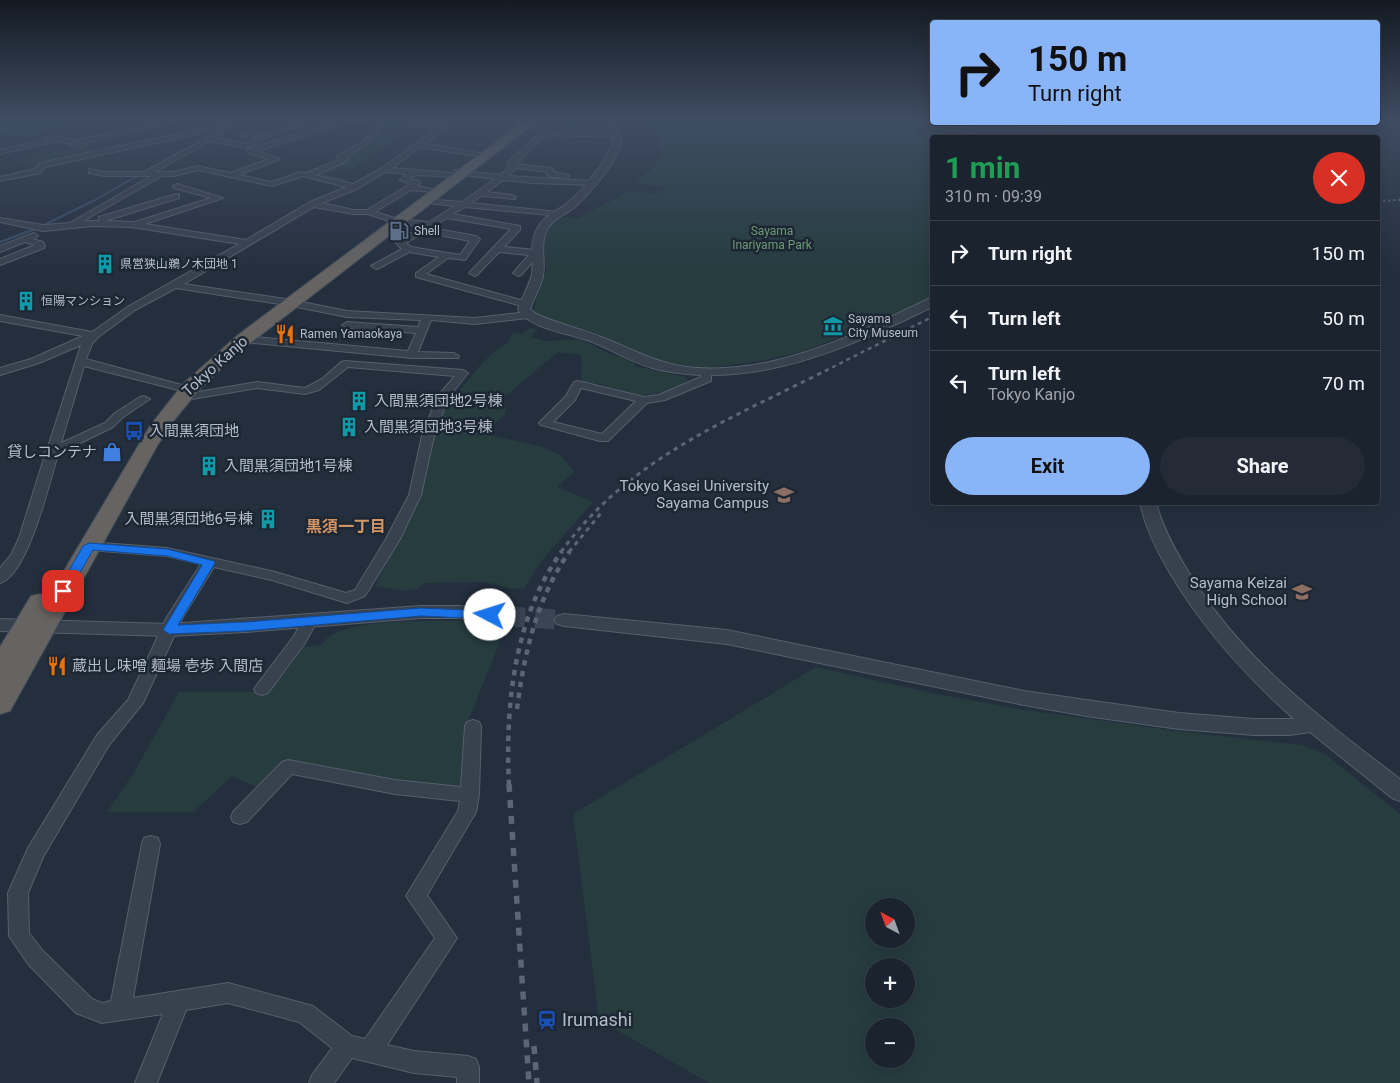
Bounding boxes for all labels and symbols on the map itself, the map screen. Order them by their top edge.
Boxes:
fuel station icon: Shell [388,220,410,242]
place label: Shell [414,224,440,238]
park label: Sayama Inariyama Park [732,224,813,252]
building icon: 県営狭山鵜ノ木団地 1 [94,253,116,275]
place label: 県営狭山鵜ノ木団地 1 [120,257,238,271]
building icon: 恒陽マンション [15,290,37,312]
place label: 恒陽マンション [41,294,125,308]
place label: Sayama City Museum [848,312,918,340]
museum icon: Sayama City Museum [822,315,844,337]
restaurant icon: Ramen Yamaokaya [274,323,296,345]
place label: Ramen Yamaokaya [300,327,402,341]
street label: Tokyo Kanjo [179,332,251,400]
building icon: 入間黒須団地2号棟 [348,390,370,412]
place label: 入間黒須団地2号棟 [374,392,502,410]
building icon: 入間黒須団地3号棟 [338,416,360,438]
place label: 入間黒須団地3号棟 [364,418,492,436]
bus stop icon: 入間黒須団地 [123,420,145,442]
place label: 入間黒須団地 [149,422,239,440]
shop icon: 貸しコンテナ [101,441,123,463]
place label: 貸しコンテナ [7,443,97,461]
building icon: 入間黒須団地1号棟 [198,455,220,477]
place label: 入間黒須団地1号棟 [224,457,352,475]
place label: Tokyo Kasei University Sayama Campus [619,477,769,512]
school or university icon: Tokyo Kasei University Sayama Campus [773,484,795,506]
building icon: 入間黒須団地6号棟 [257,508,279,530]
place label: 入間黒須団地6号棟 [125,510,253,528]
district label: 黒須一丁目 [306,517,386,536]
pin [42,570,84,612]
place label: Sayama Keizai High School [1190,574,1287,609]
school or university icon: Sayama Keizai High School [1291,581,1313,603]
position arrow [463,588,515,640]
restaurant icon: 蔵出し味噌 麺場 壱歩 入間店 [46,655,68,677]
place label: 蔵出し味噌 麺場 壱歩 入間店 [72,657,263,675]
north arrow [865,898,915,948]
station icon: Irumashi [536,1009,558,1031]
place label: Irumashi [562,1009,632,1030]

